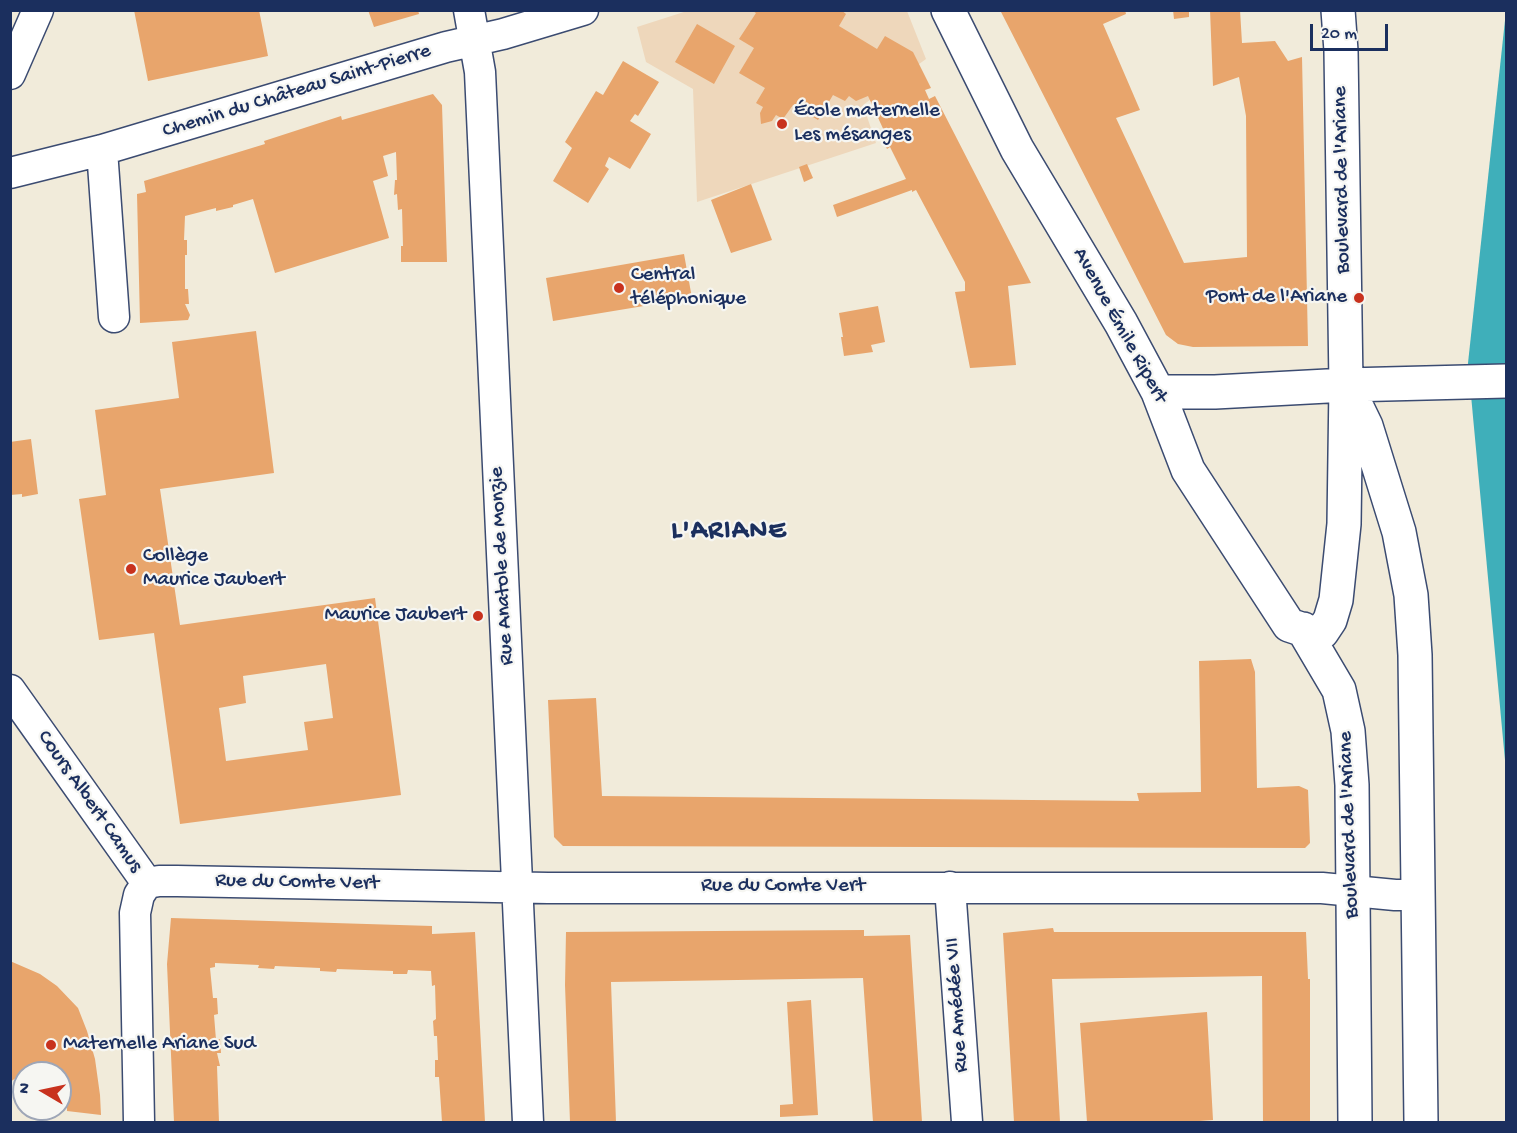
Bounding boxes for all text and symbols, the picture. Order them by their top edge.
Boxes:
scale bar [1313,12,1391,50]
text: 20 m [1321,24,1357,45]
street label: Chemin du Château Saint-Pierre [160,39,434,145]
street label: Boulevard de l'Ariane [1329,86,1357,274]
place label: École maternelle Les mésanges [794,99,940,149]
marker: École maternelle Les mésanges [775,117,789,131]
street label: Avenue Émile Ripert [1066,244,1172,408]
place label: Central téléphonique [631,263,746,313]
marker: Central téléphonique [612,281,626,295]
place label: Pont de l'Ariane [1206,285,1347,311]
marker: Pont de l'Ariane [1352,291,1366,305]
street label: Rue Anatole de Monzie [485,466,521,666]
district label: L'ARIANE [671,517,787,549]
place label: Collège Maurice Jaubert [143,544,285,594]
marker: Collège Maurice Jaubert [124,562,138,576]
place label: Maurice Jaubert [324,603,466,629]
marker: Maurice Jaubert [471,609,485,623]
street label: Cours Albert Camus [31,726,147,878]
street label: Boulevard de l'Ariane [1334,731,1366,919]
street label: Rue du Comte Vert [215,869,379,897]
street label: Rue du Comte Vert [701,874,865,900]
street label: Rue Amédée VII [941,937,975,1073]
place label: Maternelle Ariane Sud [63,1032,256,1058]
marker: Maternelle Ariane Sud [44,1038,58,1052]
north arrow [12,1061,72,1121]
text: N [16,1082,36,1095]

